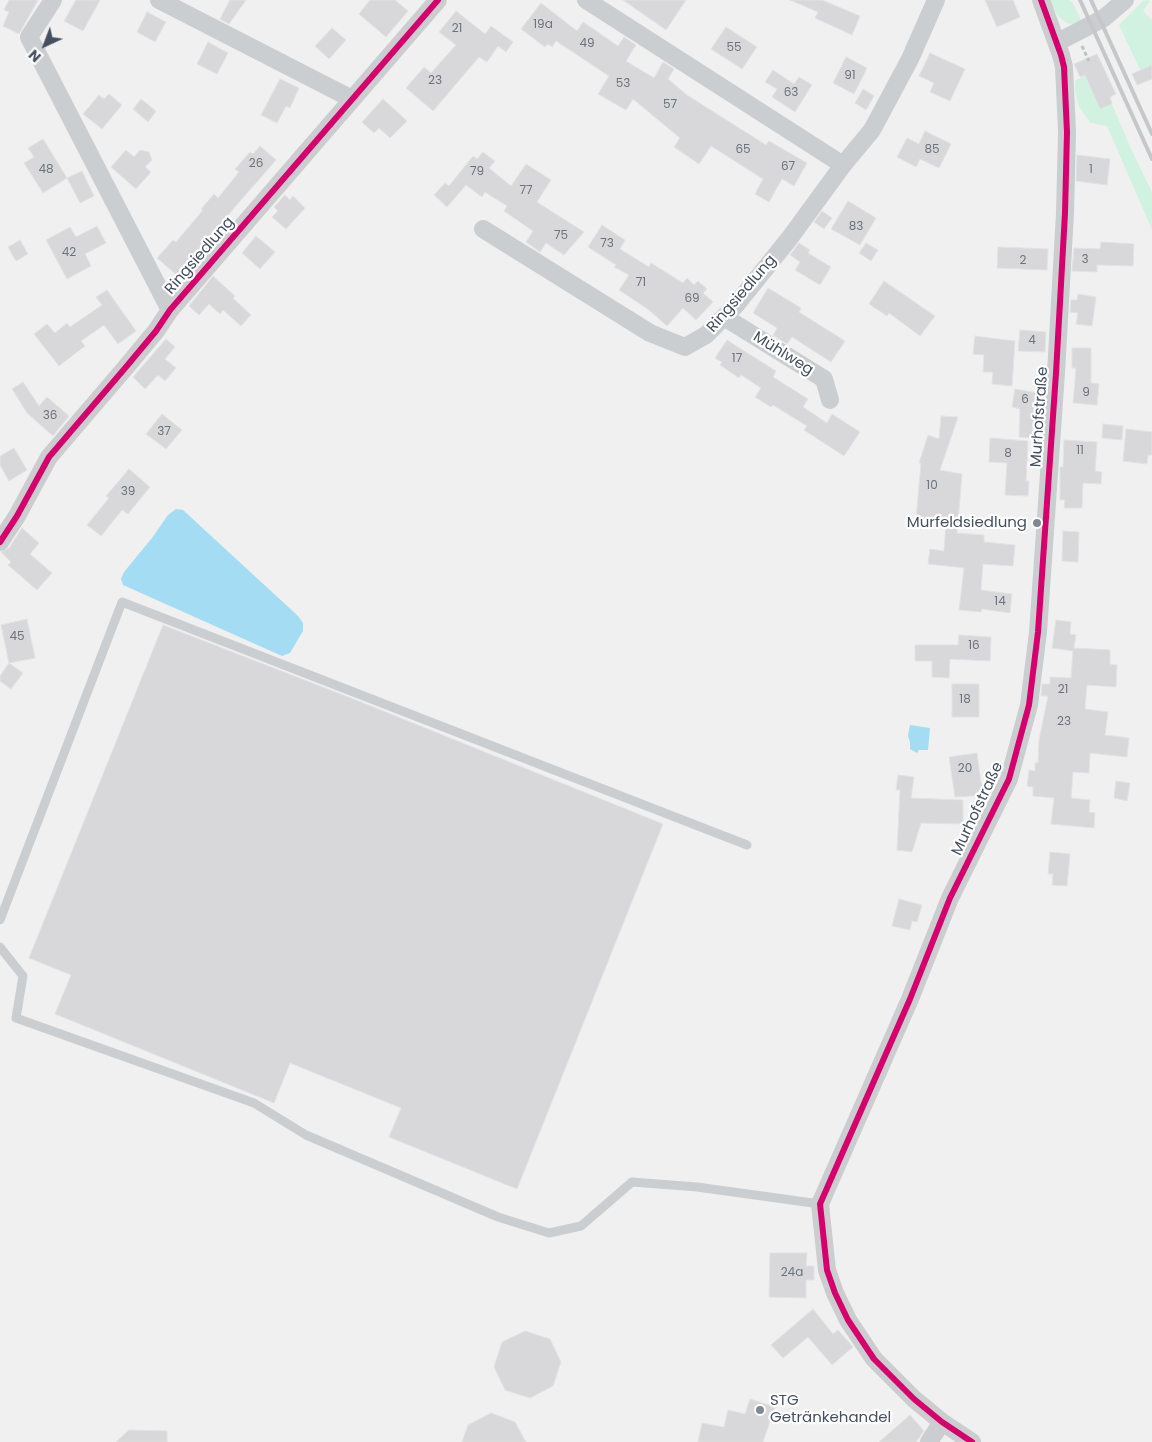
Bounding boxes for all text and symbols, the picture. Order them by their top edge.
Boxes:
house number: 19a [533,18,553,32]
north arrow [20,20,70,70]
house number: 21 [452,22,462,36]
house number: 49 [579,37,595,51]
house number: 55 [726,41,742,55]
text: N [24,45,45,67]
house number: 91 [844,69,856,83]
house number: 23 [428,74,442,88]
house number: 53 [616,77,630,91]
house number: 63 [784,86,798,100]
house number: 57 [663,98,677,112]
house number: 65 [735,143,751,157]
house number: 85 [924,143,940,157]
house number: 26 [249,157,263,171]
house number: 67 [781,160,795,174]
house number: 48 [38,163,54,177]
house number: 1 [1089,163,1093,177]
house number: 79 [470,165,484,179]
house number: 77 [519,184,533,198]
street label: Ringsiedlung [162,214,238,298]
house number: 83 [849,220,863,234]
house number: 75 [554,229,568,243]
house number: 73 [600,237,614,251]
house number: 42 [62,246,76,260]
street label: Ringsiedlung [704,252,780,336]
house number: 3 [1081,253,1089,267]
house number: 2 [1020,254,1026,268]
house number: 71 [636,276,646,290]
house number: 69 [684,292,700,306]
street label: Mühlweg [750,328,816,380]
house number: 4 [1028,334,1036,348]
house number: 17 [732,352,742,366]
street label: Murhofstraße [1028,366,1052,468]
house number: 9 [1082,386,1090,400]
house number: 6 [1021,393,1029,407]
house number: 36 [43,409,57,423]
house number: 37 [157,425,171,439]
house number: 11 [1076,444,1084,458]
house number: 8 [1004,447,1012,461]
house number: 10 [926,479,938,493]
house number: 39 [121,485,135,499]
place label: Murfeldsiedlung [907,514,1027,532]
marker: Murfeldsiedlung [1031,517,1043,529]
house number: 14 [994,595,1006,609]
house number: 45 [9,630,25,644]
house number: 16 [968,639,980,653]
house number: 21 [1058,683,1068,697]
house number: 18 [959,693,971,707]
house number: 23 [1057,715,1071,729]
street label: Murhofstraße [949,760,1007,858]
house number: 20 [958,762,972,776]
house number: 24a [781,1266,803,1280]
place label: STG Getränkehandel [770,1392,891,1427]
marker: STG Getränkehandel [754,1404,766,1416]

